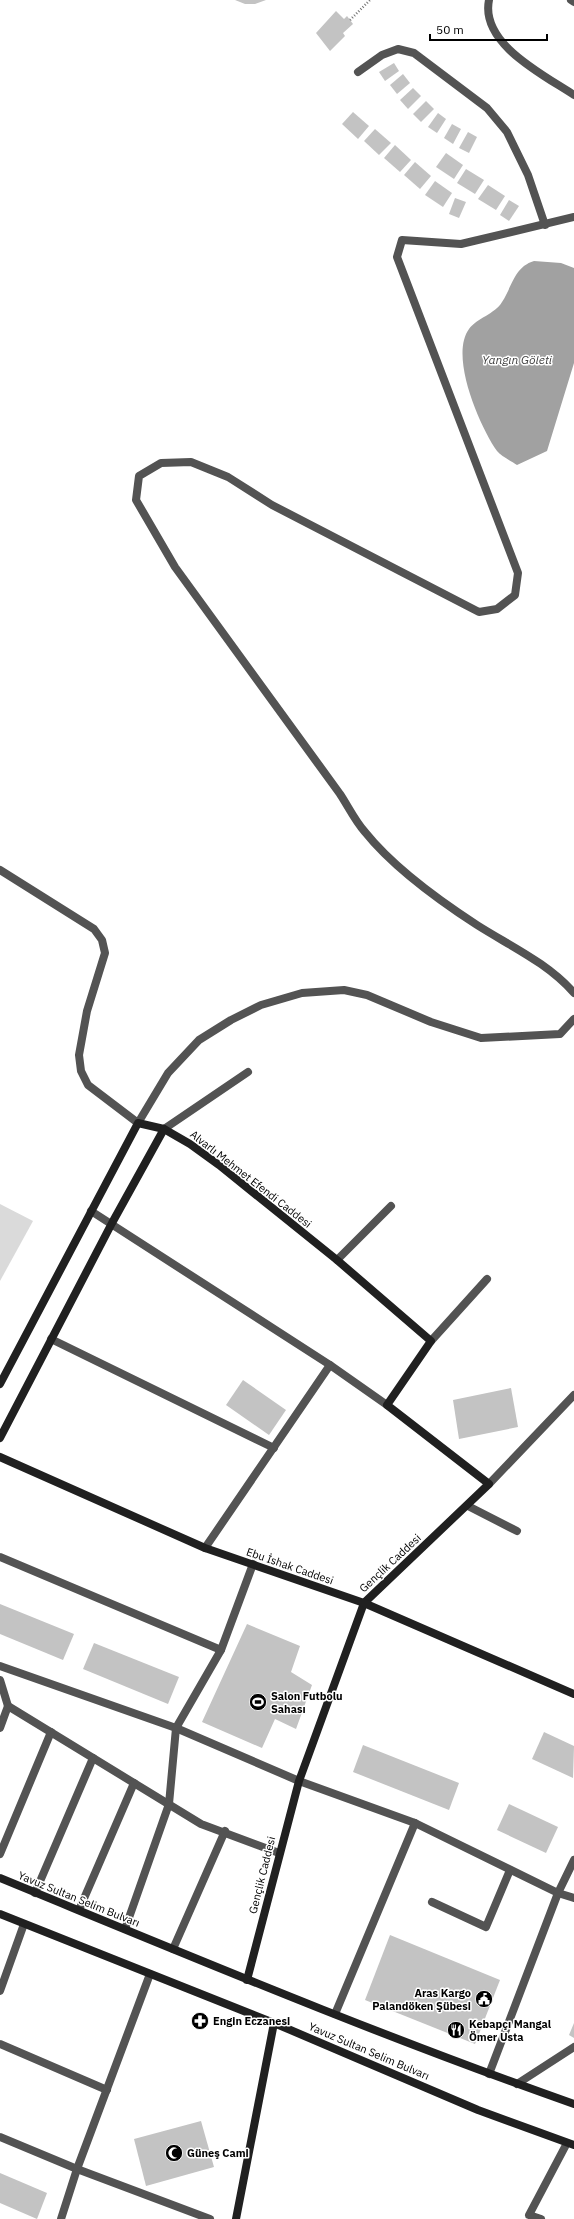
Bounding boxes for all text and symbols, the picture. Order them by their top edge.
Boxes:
scale bar [430,16,547,42]
text: 50 m [436,22,464,37]
water label: Yangın Göleti [482,352,553,367]
street label: Alvarlı Mehmet Efendi Caddesi [187,1127,315,1231]
street label: Gençlik Caddesi [356,1531,424,1595]
street label: Ebu İshak Caddesi [244,1544,336,1588]
place label: Salon Futbolu Sahası [271,1689,343,1716]
sports icon: Salon Futbolu Sahası [248,1692,268,1712]
street label: Gençlik Caddesi [246,1835,278,1915]
street label: Yavuz Sultan Selim Bulvarı [16,1868,142,1930]
place label: Aras Kargo Palandöken Şübesi [372,1986,471,2013]
public building icon: Aras Kargo Palandöken Şübesi [474,1989,494,2009]
pharmacy icon: Engin Eczanesi [190,2011,210,2031]
place label: Engin Eczanesi [213,2014,290,2028]
place label: Kebapçı Mangal Ömer Usta [469,2017,552,2044]
street label: Yavuz Sultan Selim Bulvarı [306,2019,432,2083]
restaurant icon: Kebapçı Mangal Ömer Usta [446,2020,466,2040]
mosque icon: Güneş Cami [164,2143,184,2163]
place label: Güneş Cami [187,2146,249,2160]

